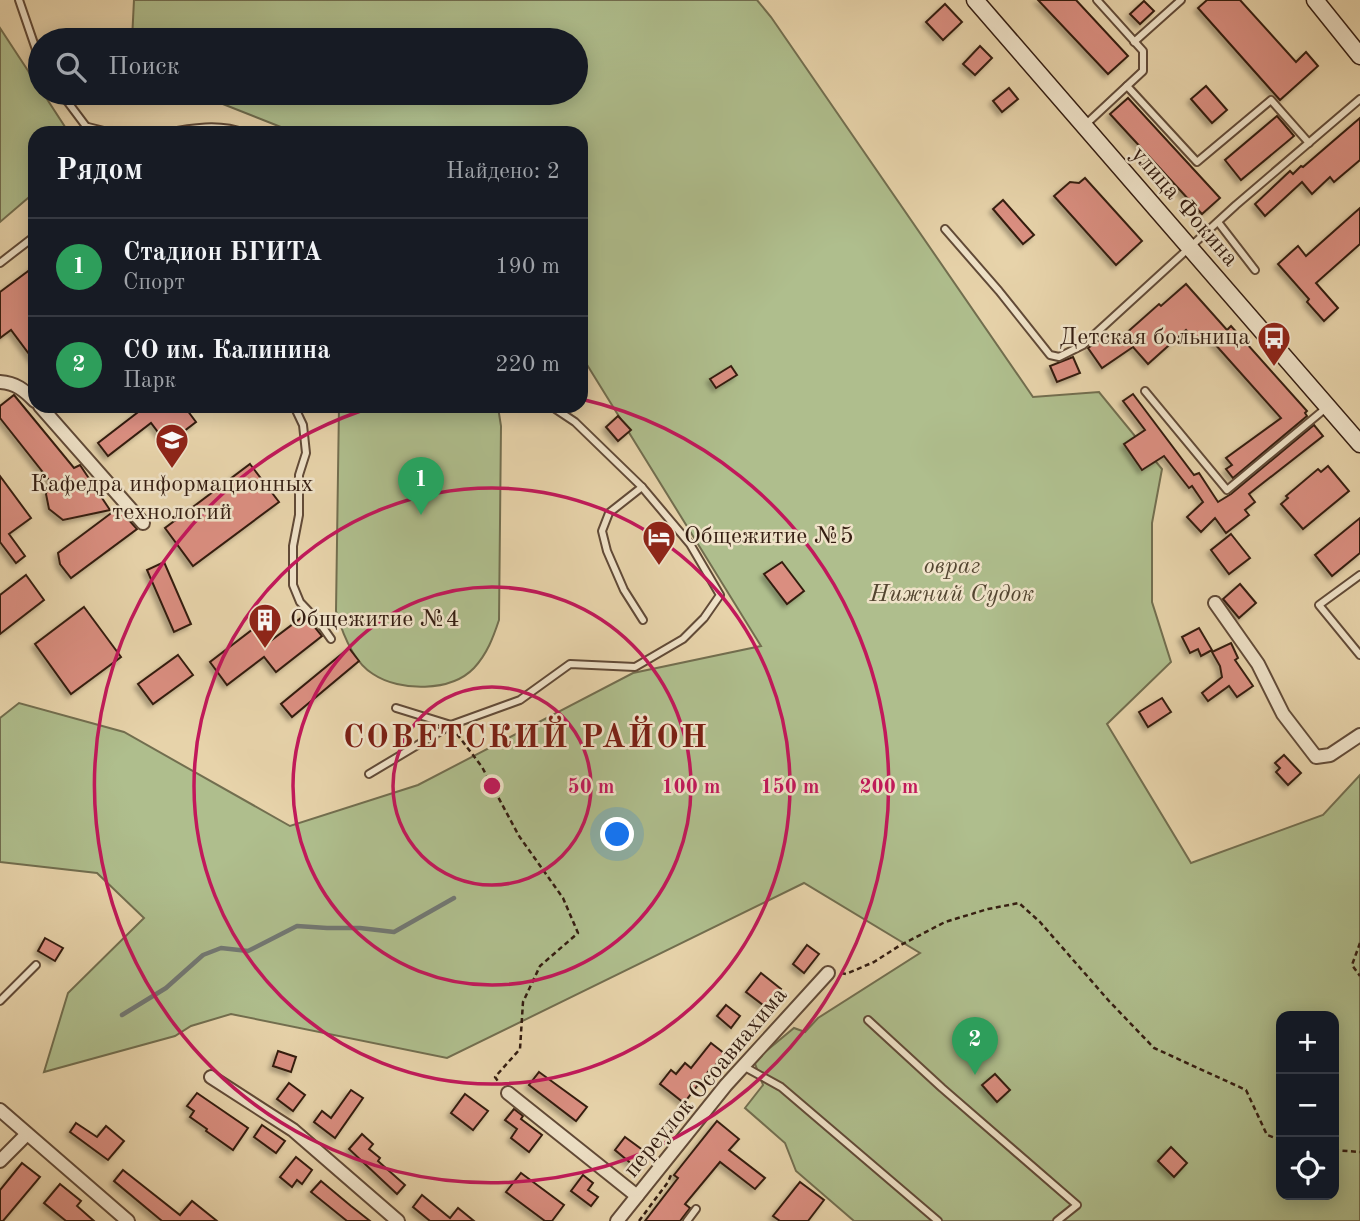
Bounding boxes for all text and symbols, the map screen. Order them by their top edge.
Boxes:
search box [28,28,588,105]
icon: search [52,48,90,86]
text: Поиск [108,54,180,80]
street label: улица Фокина [1126,142,1242,272]
text: Рядом [56,156,143,186]
text: Найдено: 2 [446,160,560,183]
text: Стадион БГИТА [123,240,322,266]
text: 1 [72,255,86,278]
text: 190 m [495,255,560,278]
text: Спорт [123,271,185,294]
bus stop icon: Детская больница [1255,319,1293,368]
place label: Детская больница [1059,326,1250,350]
text: СО им. Калинина [123,338,330,364]
text: 2 [72,353,86,376]
text: 220 m [495,353,560,376]
text: Парк [123,369,176,392]
school or university icon: Кафедра информационных технологий [153,421,191,470]
pin: 1 [398,457,444,515]
place label: Кафедра информационных технологий [30,473,314,525]
hotel icon: Общежитие №5 [640,518,678,567]
place label: Общежитие №5 [684,525,854,549]
park label: овраг Нижний Судок [869,555,1034,607]
building icon: Общежитие №4 [246,601,284,650]
place label: Общежитие №4 [290,608,460,632]
district label: СОВЕТСКИЙ РАЙОН [343,715,709,755]
centre of rings [480,774,504,798]
text: 50 m [567,777,615,798]
text: 100 m [661,777,721,798]
text: 150 m [760,777,820,798]
text: 200 m [859,777,919,798]
your location [600,817,634,851]
street label: переулок Осоавиахима [620,983,792,1183]
map controls [1276,1011,1339,1200]
button: + [1276,1011,1339,1074]
pin: 2 [952,1017,998,1075]
button: − [1276,1074,1339,1137]
button: locate [1276,1137,1339,1200]

